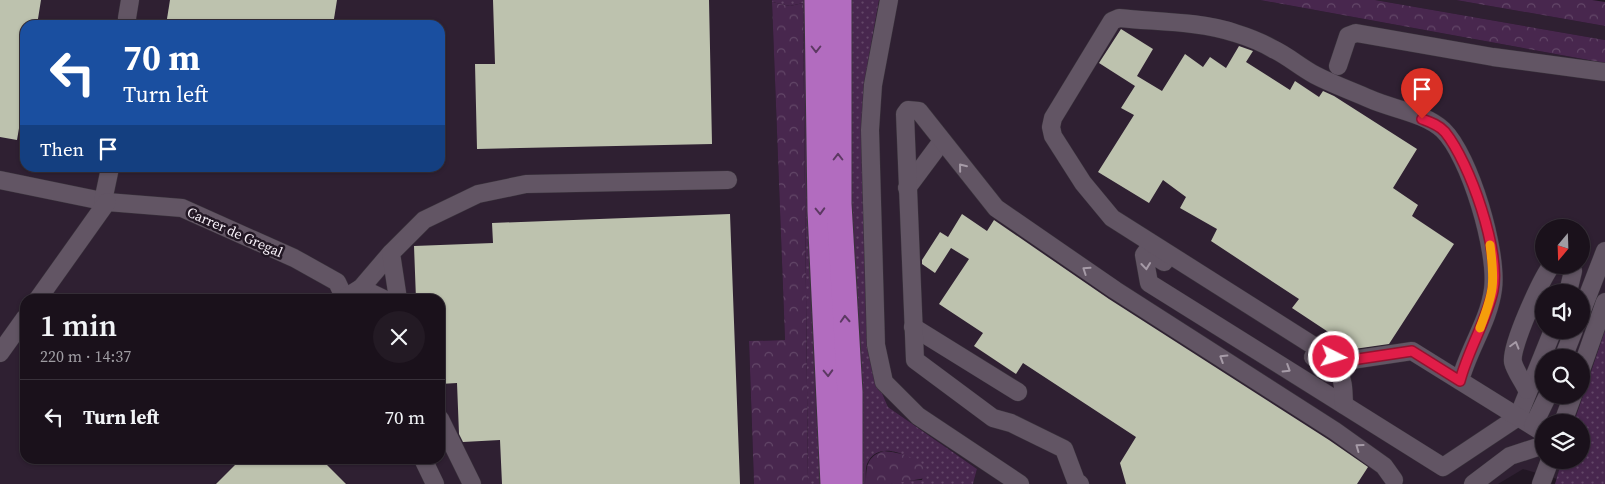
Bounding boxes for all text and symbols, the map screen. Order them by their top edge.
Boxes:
text: 70 m [123,34,200,82]
icon: left [40,40,105,105]
one-way arrow [811,45,821,53]
pin [1401,68,1443,119]
icon: arrive [1408,75,1436,103]
text: Turn left [123,79,208,109]
icon: arrive [94,135,122,163]
text: Then [40,136,84,162]
one-way arrow [833,153,843,160]
one-way arrow [959,164,968,173]
street label: Carrer de Gregal [184,202,286,262]
one-way arrow [814,207,825,215]
north arrow [1535,219,1590,274]
map controls [1535,219,1590,469]
one-way arrow [1140,262,1151,270]
one-way arrow [1082,267,1092,276]
button: sound [1535,284,1590,339]
text: 1 min [40,305,117,346]
button: close [373,311,425,363]
one-way arrow [840,315,851,323]
position arrow [1307,330,1359,382]
one-way arrow [1509,341,1520,349]
text: 220 m · 14:37 [40,345,131,367]
button: search [1535,349,1590,404]
one-way arrow [1219,354,1228,364]
one-way arrow [1282,363,1291,373]
one-way arrow [823,370,833,378]
icon: left [40,403,68,431]
text: Turn left [83,404,159,430]
text: 70 m [384,404,425,430]
button: layers [1535,414,1590,469]
one-way arrow [1355,444,1364,453]

